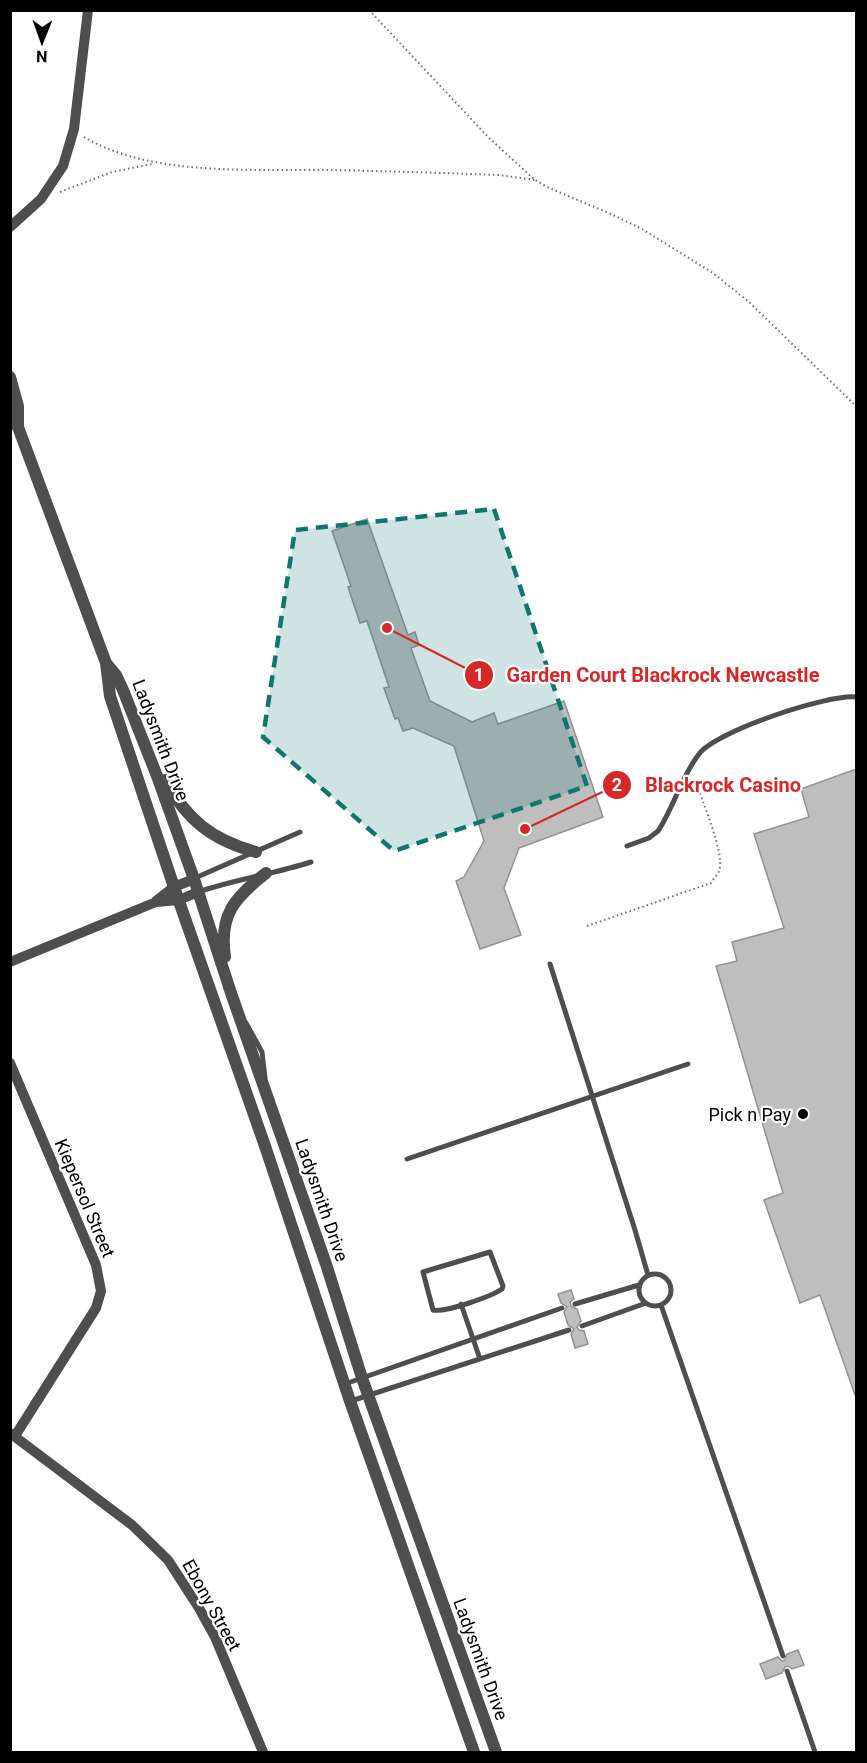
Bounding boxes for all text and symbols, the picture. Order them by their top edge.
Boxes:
north arrow [12,12,72,72]
text: N [36,47,48,66]
callout: Garden Court Blackrock Newcastle [464,656,831,694]
text: Garden Court Blackrock Newcastle [507,663,820,687]
text: 1 [474,664,484,685]
street label: Ladysmith Drive [128,676,194,804]
callout: Blackrock Casino [602,766,813,804]
text: Blackrock Casino [645,773,801,797]
text: 2 [612,774,622,795]
place label: Pick n Pay [708,1104,791,1125]
marker: Pick n Pay [796,1107,810,1121]
street label: Kiepersol Street [51,1136,119,1261]
street label: Ladysmith Drive [291,1136,353,1264]
street label: Ebony Street [178,1556,246,1654]
street label: Ladysmith Drive [449,1595,513,1723]

